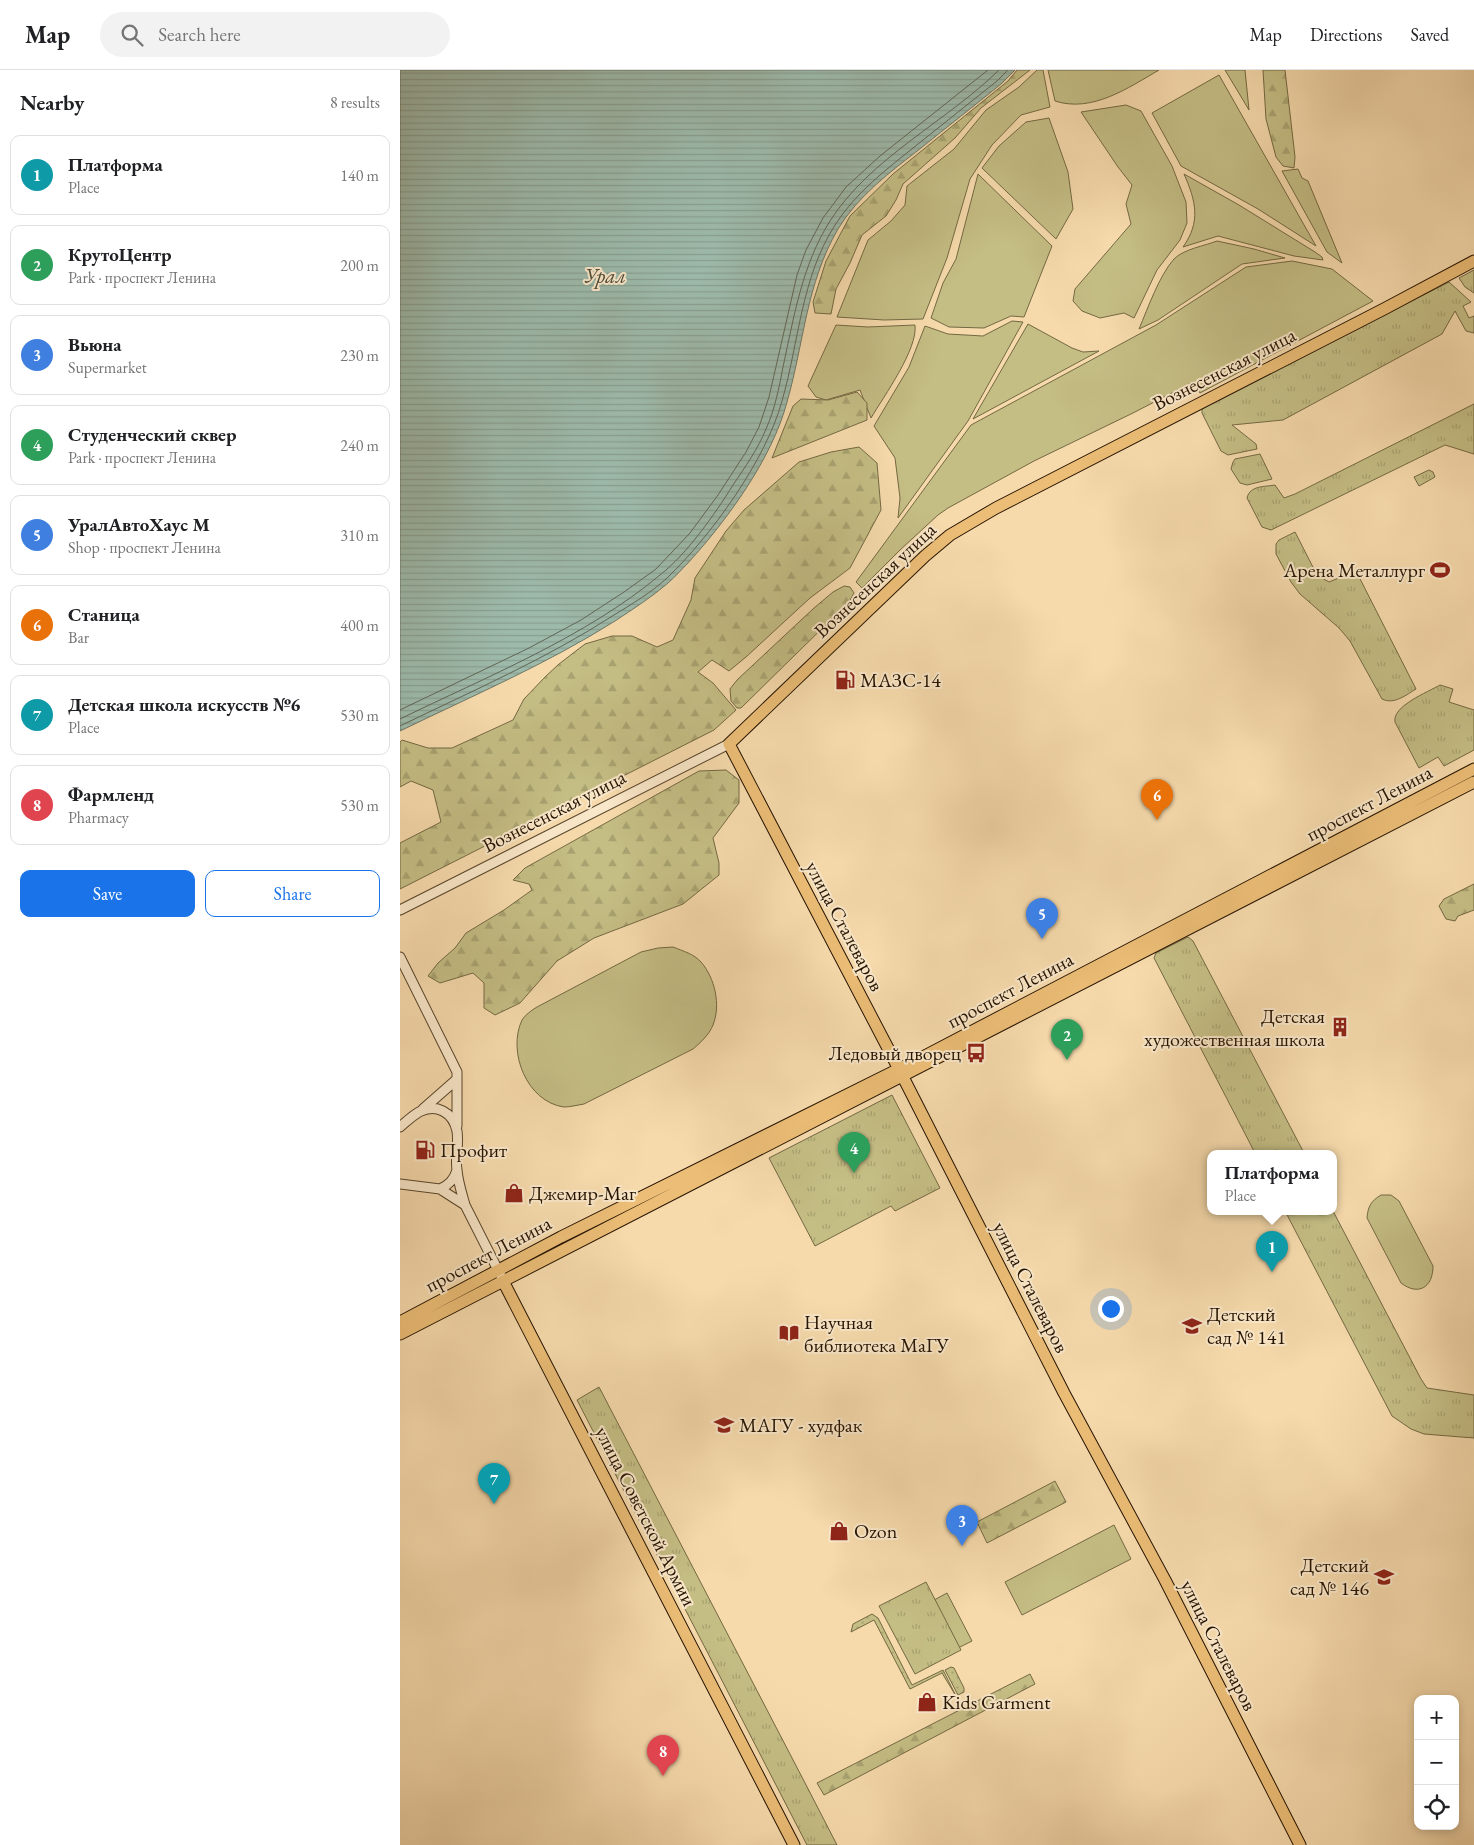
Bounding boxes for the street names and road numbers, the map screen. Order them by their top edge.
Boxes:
street label: Вознесенская улица [1148,322,1300,416]
street label: Вознесенская улица [808,517,942,643]
street label: проспект Ленина [1301,759,1437,847]
street label: Вознесенская улица [478,764,630,858]
street label: улица Сталеваров [800,856,890,996]
street label: проспект Ленина [942,946,1078,1034]
street label: проспект Ленина [420,1210,556,1298]
street label: улица Сталеваров [987,1217,1075,1357]
street label: улица Советской Армии [589,1422,703,1611]
street label: улица Сталеваров [1175,1575,1263,1715]

